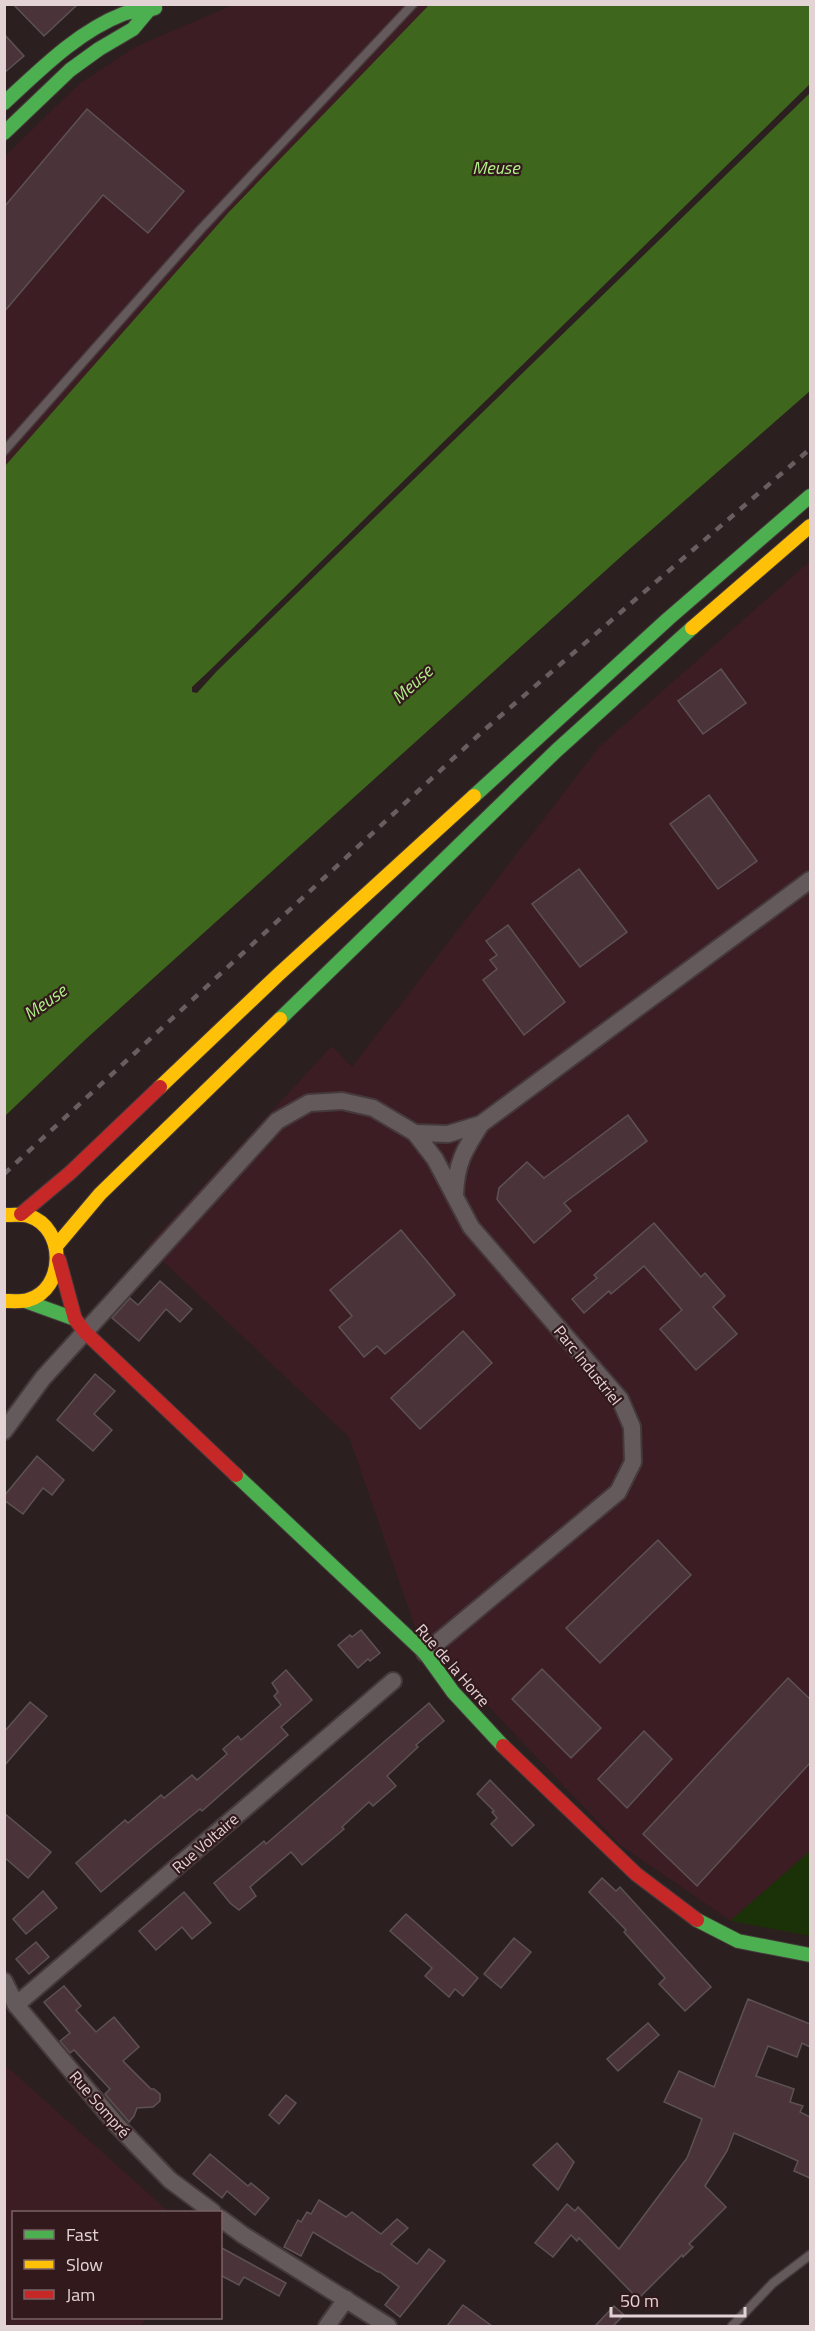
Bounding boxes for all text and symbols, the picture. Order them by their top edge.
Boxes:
water label: Meuse [472,154,521,181]
water label: Meuse [385,657,440,710]
water label: Meuse [18,976,73,1027]
street label: Parc Industriel [548,1320,628,1410]
street label: Rue de la Horre [410,1618,496,1712]
street label: Rue Voltaire [166,1807,244,1879]
street label: Rue Sompré [64,2065,136,2143]
legend [12,2211,222,2319]
text: Fast [66,2221,99,2248]
text: Slow [66,2251,103,2278]
scale bar [611,2280,744,2318]
text: Jam [66,2281,95,2308]
text: 50 m [620,2287,659,2314]

